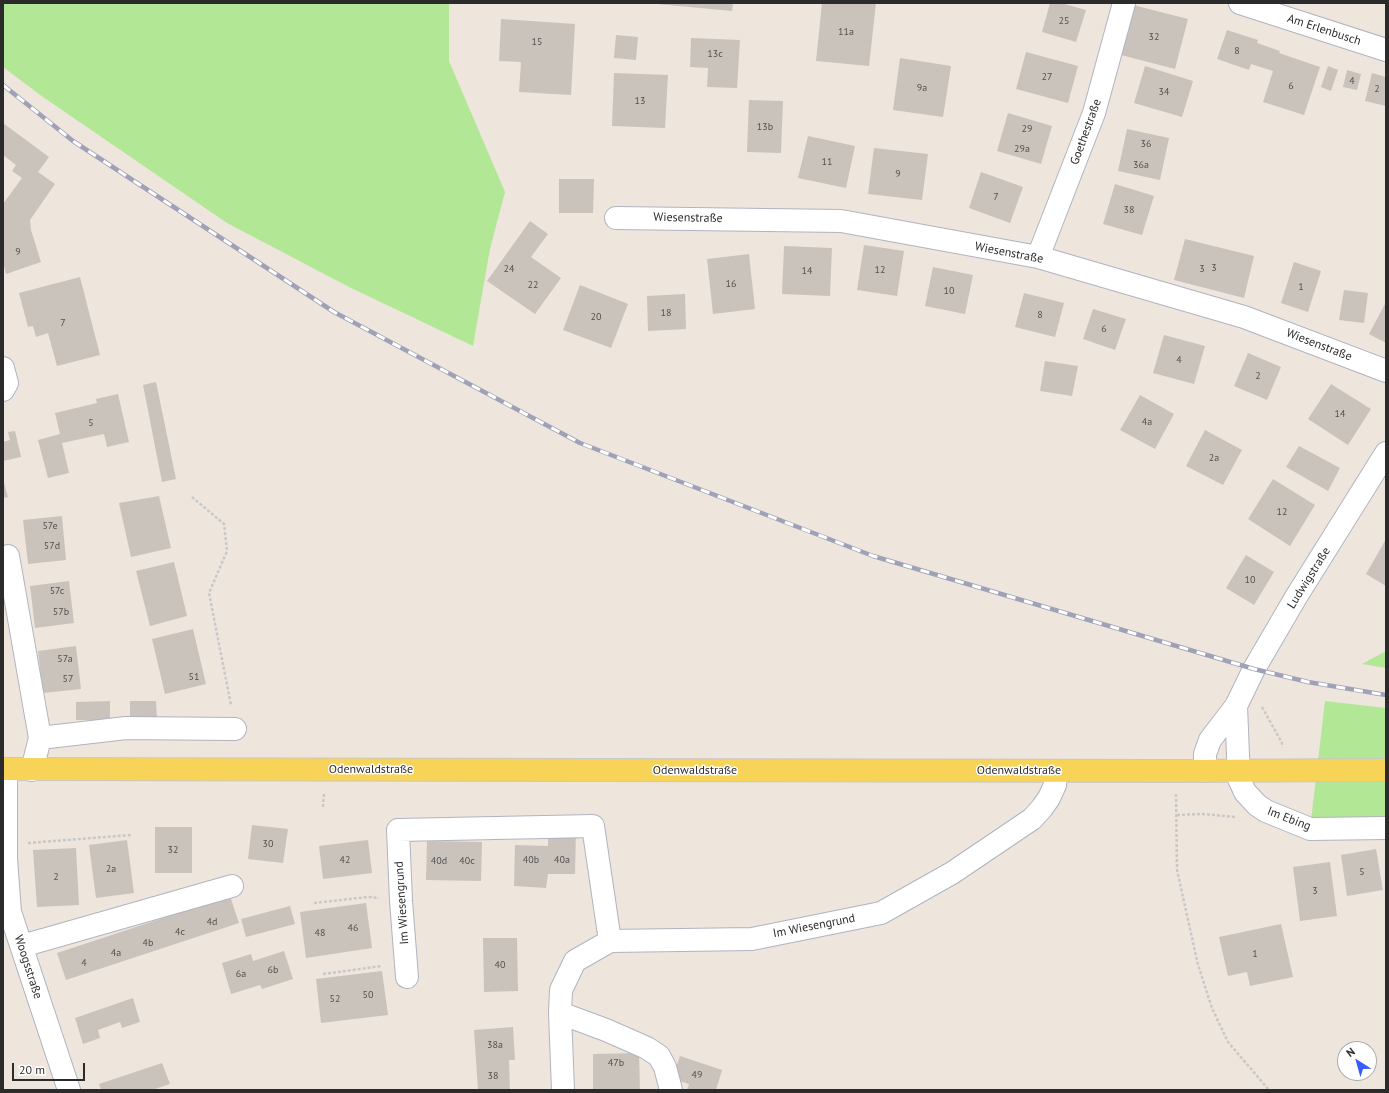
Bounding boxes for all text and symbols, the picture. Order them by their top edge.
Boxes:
street label: Am Erlenbusch [1285,11,1363,49]
house number: 25 [1059,15,1069,27]
house number: 11a [838,26,854,38]
house number: 32 [1149,31,1159,43]
house number: 15 [532,36,542,48]
house number: 8 [1234,45,1240,57]
house number: 13c [707,48,723,60]
house number: 27 [1042,71,1052,83]
house number: 4 [1349,75,1355,87]
house number: 6 [1288,80,1294,92]
house number: 9a [917,82,927,94]
house number: 2 [1374,83,1380,95]
house number: 34 [1159,86,1169,98]
house number: 13 [635,95,645,107]
street label: Goethestraße [1067,97,1105,167]
house number: 13b [757,121,773,133]
house number: 29 [1022,123,1032,135]
house number: 36 [1141,138,1151,150]
house number: 29a [1014,143,1030,155]
house number: 11 [822,156,832,168]
house number: 36a [1133,159,1149,171]
house number: 9 [895,168,901,180]
house number: 7 [993,191,999,203]
house number: 38 [1124,204,1134,216]
street label: Wiesenstraße [653,210,723,226]
street label: Wiesenstraße [974,239,1044,267]
house number: 9 [15,246,21,258]
house number: 3 [1211,262,1217,274]
house number: 24 [504,263,514,275]
house number: 3 [1199,263,1205,275]
house number: 12 [875,264,885,276]
house number: 14 [802,265,812,277]
house number: 16 [726,278,736,290]
house number: 22 [528,279,538,291]
house number: 1 [1298,281,1304,293]
house number: 10 [944,285,954,297]
house number: 18 [661,307,671,319]
house number: 8 [1037,309,1043,321]
house number: 20 [591,311,601,323]
house number: 7 [60,317,66,329]
house number: 6 [1101,323,1107,335]
street label: Wiesenstraße [1284,326,1354,364]
house number: 4 [1176,354,1182,366]
house number: 2 [1255,370,1261,382]
house number: 14 [1335,408,1345,420]
house number: 4a [1142,416,1152,428]
house number: 5 [88,417,94,429]
house number: 2a [1209,452,1219,464]
house number: 12 [1277,506,1287,518]
house number: 57e [42,520,58,532]
house number: 57d [44,540,60,552]
street label: Ludwigstraße [1284,545,1334,611]
house number: 10 [1245,574,1255,586]
house number: 57c [50,585,64,597]
house number: 57b [53,606,69,618]
house number: 57a [57,653,73,665]
house number: 51 [189,671,199,683]
house number: 57 [63,673,73,685]
street label: Odenwaldstraße [329,763,413,777]
street label: Odenwaldstraße [653,764,737,778]
street label: Odenwaldstraße [977,764,1061,778]
street label: Im Ebing [1265,804,1313,834]
house number: 30 [263,838,273,850]
house number: 32 [168,844,178,856]
house number: 42 [340,854,350,866]
house number: 40b [523,854,539,866]
house number: 40a [554,854,570,866]
house number: 40d [431,855,447,867]
house number: 40c [459,855,475,867]
street label: Im Wiesengrund [392,861,412,945]
house number: 2a [106,863,116,875]
house number: 5 [1359,866,1365,878]
house number: 2 [53,871,59,883]
house number: 3 [1312,885,1318,897]
street label: Im Wiesengrund [772,911,856,941]
house number: 4d [207,916,217,928]
house number: 46 [348,922,358,934]
house number: 4c [175,926,185,938]
house number: 48 [315,927,325,939]
street label: Woogsstraße [11,933,45,1001]
house number: 4b [143,937,153,949]
house number: 4a [111,947,121,959]
house number: 1 [1252,948,1258,960]
house number: 4 [81,957,87,969]
house number: 40 [495,959,505,971]
house number: 6b [268,964,278,976]
house number: 6a [236,968,246,980]
house number: 50 [363,989,373,1001]
house number: 52 [330,993,340,1005]
house number: 38a [487,1039,503,1051]
north arrow [1337,1041,1377,1081]
text: N [1343,1044,1357,1060]
scale bar [14,1055,87,1081]
house number: 47b [608,1057,624,1069]
text: 20 m [19,1062,45,1077]
house number: 49 [692,1069,702,1081]
house number: 38 [488,1070,498,1082]

